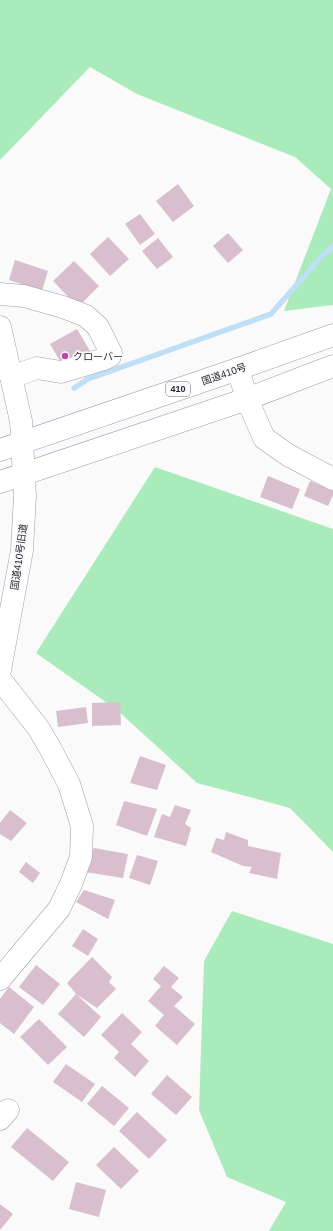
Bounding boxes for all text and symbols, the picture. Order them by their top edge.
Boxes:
marker: クローバー [60,351,70,361]
place label: クローバー [73,351,123,362]
street label: 国道410号 [200,361,248,387]
road number: 410 [166,382,190,396]
street label: 国道410号旧道 [9,523,29,591]

